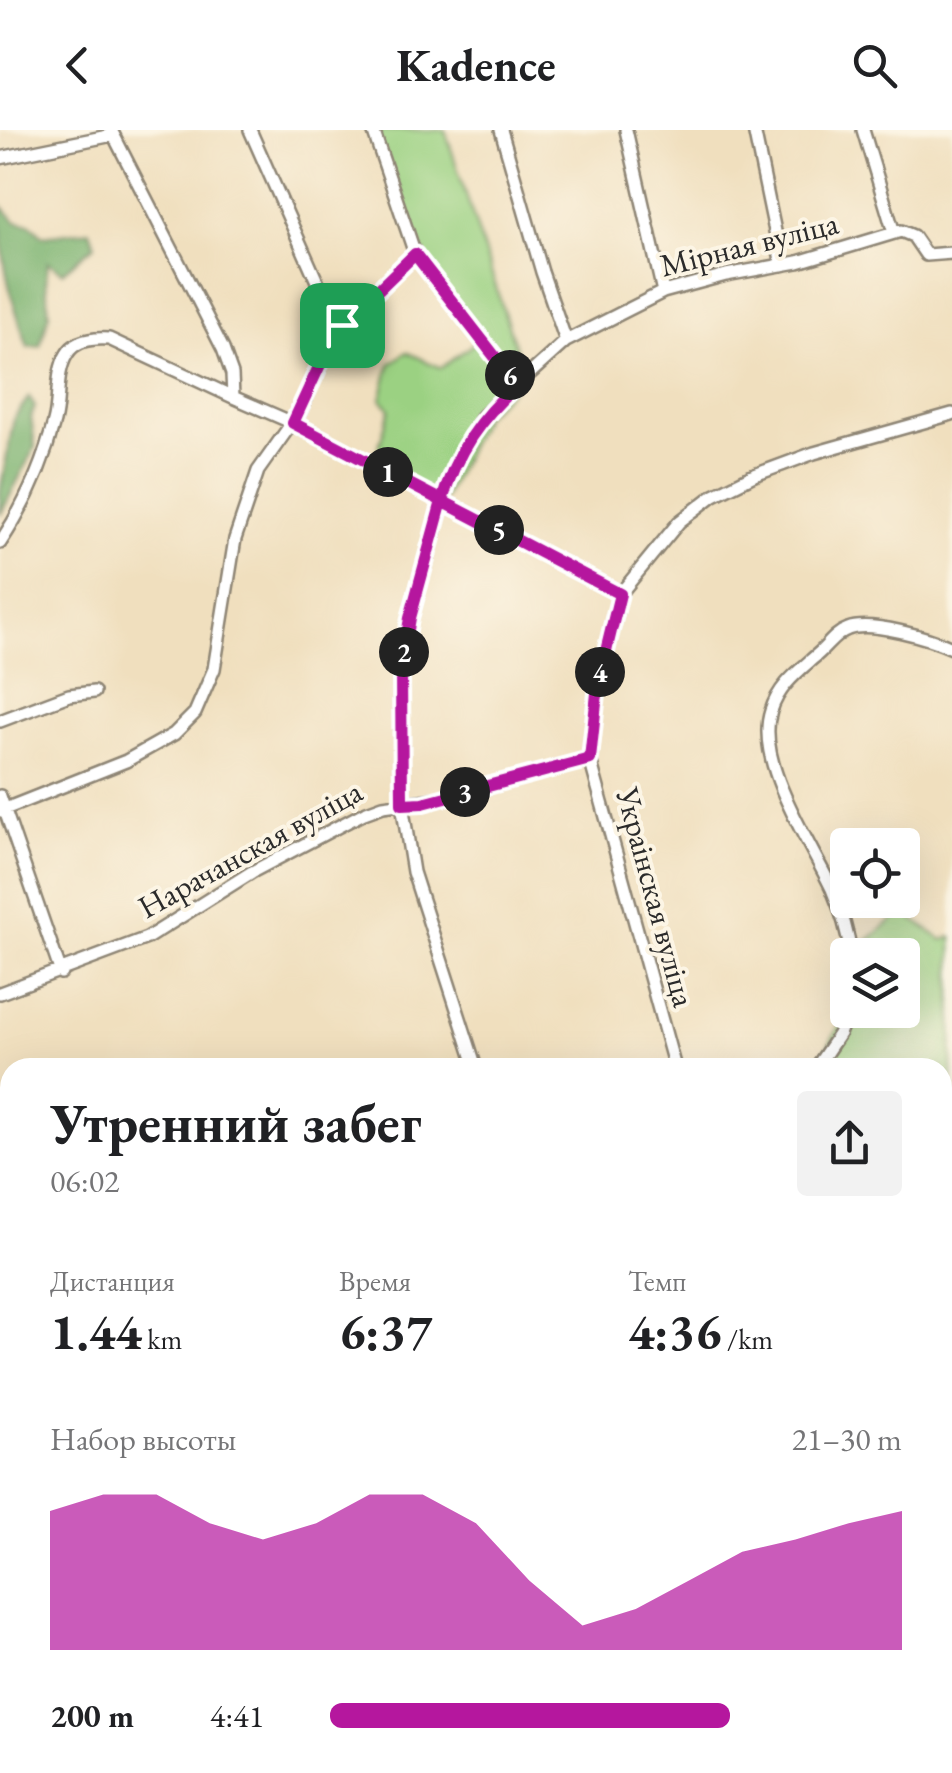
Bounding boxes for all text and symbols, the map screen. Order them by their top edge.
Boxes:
text: Kadence [396,36,556,94]
icon: back [50,38,105,93]
icon: search [847,38,902,93]
street label: Мірная вуліца [656,202,843,286]
pin [300,283,385,368]
icon: arrive [315,298,370,353]
pin: 6 [485,350,535,400]
text: 6 [503,357,517,393]
pin: 1 [363,447,413,497]
text: 1 [381,454,395,490]
pin: 5 [474,505,524,555]
text: 5 [492,512,506,548]
pin: 2 [379,627,429,677]
text: 2 [397,634,411,670]
pin: 4 [575,647,625,697]
text: 4 [593,654,607,690]
pin: 3 [440,767,490,817]
street label: Нарачанская вуліца [130,770,370,928]
text: 3 [458,774,472,810]
street label: Украінская вуліца [606,782,706,1012]
map controls [830,828,920,1028]
button: locate [830,828,920,918]
button: layers [830,938,920,1028]
text: Утренний забег [50,1087,422,1158]
button: share [797,1091,902,1196]
text: 06:02 [50,1160,119,1202]
text: Дистанция [50,1263,175,1299]
text: Время [339,1263,411,1299]
text: Темп [628,1263,686,1299]
text: 1.44 [50,1299,142,1364]
text: 6:37 [339,1299,432,1364]
text: 4:36 [628,1299,721,1364]
text: km [142,1321,182,1357]
text: /km [721,1321,773,1357]
text: Набор высоты [50,1418,236,1460]
text: 21–30 m [792,1418,902,1460]
text: 200 m [50,1695,134,1737]
text: 4:41 [210,1695,264,1737]

